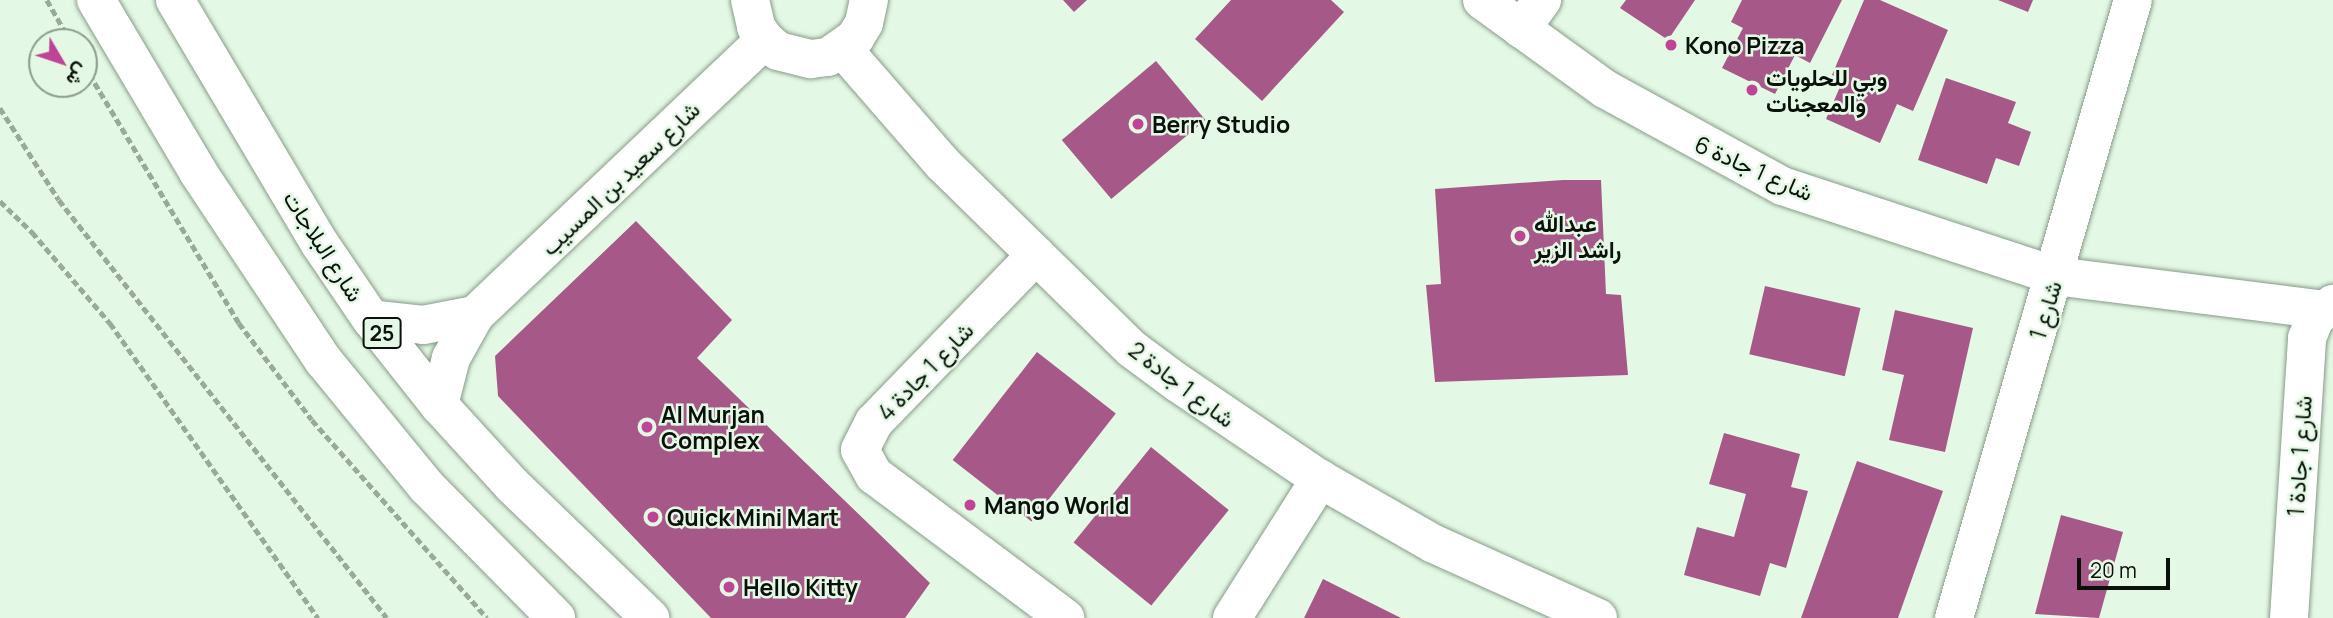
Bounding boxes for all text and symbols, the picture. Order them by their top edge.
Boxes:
north arrow [28,28,98,98]
place label: Kono Pizza [1685,31,1804,59]
marker: Kono Pizza [1663,37,1679,53]
text: ش [60,58,95,92]
place label: وبي للحلويات والمعجنات [1766,63,1887,117]
marker: وبي للحلويات والمعجنات [1744,82,1760,98]
street label: شارع سعيد بن المسيب [535,95,705,261]
place label: Berry Studio [1152,110,1290,138]
marker: Berry Studio [1130,116,1146,132]
street label: شارع 1 جادة 6 [1691,130,1817,206]
street label: شارع البلاجات [278,186,370,306]
place label: عبدالله راشد الزير [1534,209,1621,263]
marker: عبدالله راشد الزير [1512,228,1528,244]
street label: شارع 1 [2023,277,2067,343]
road number: 25 [361,316,403,350]
street label: شارع 1 جادة 4 [871,316,979,426]
street label: شارع 1 جادة 2 [1124,335,1240,433]
street label: شارع 1 جادة 1 [2281,395,2317,517]
place label: Al Murjan Complex [661,400,765,454]
marker: Al Murjan Complex [639,419,655,435]
place label: Mango World [984,491,1129,519]
marker: Mango World [962,497,978,513]
place label: Quick Mini Mart [667,503,839,531]
marker: Quick Mini Mart [645,509,661,525]
scale bar [2081,544,2174,588]
text: 20 m [2090,556,2137,584]
place label: Hello Kitty [743,573,858,601]
marker: Hello Kitty [721,579,737,595]

